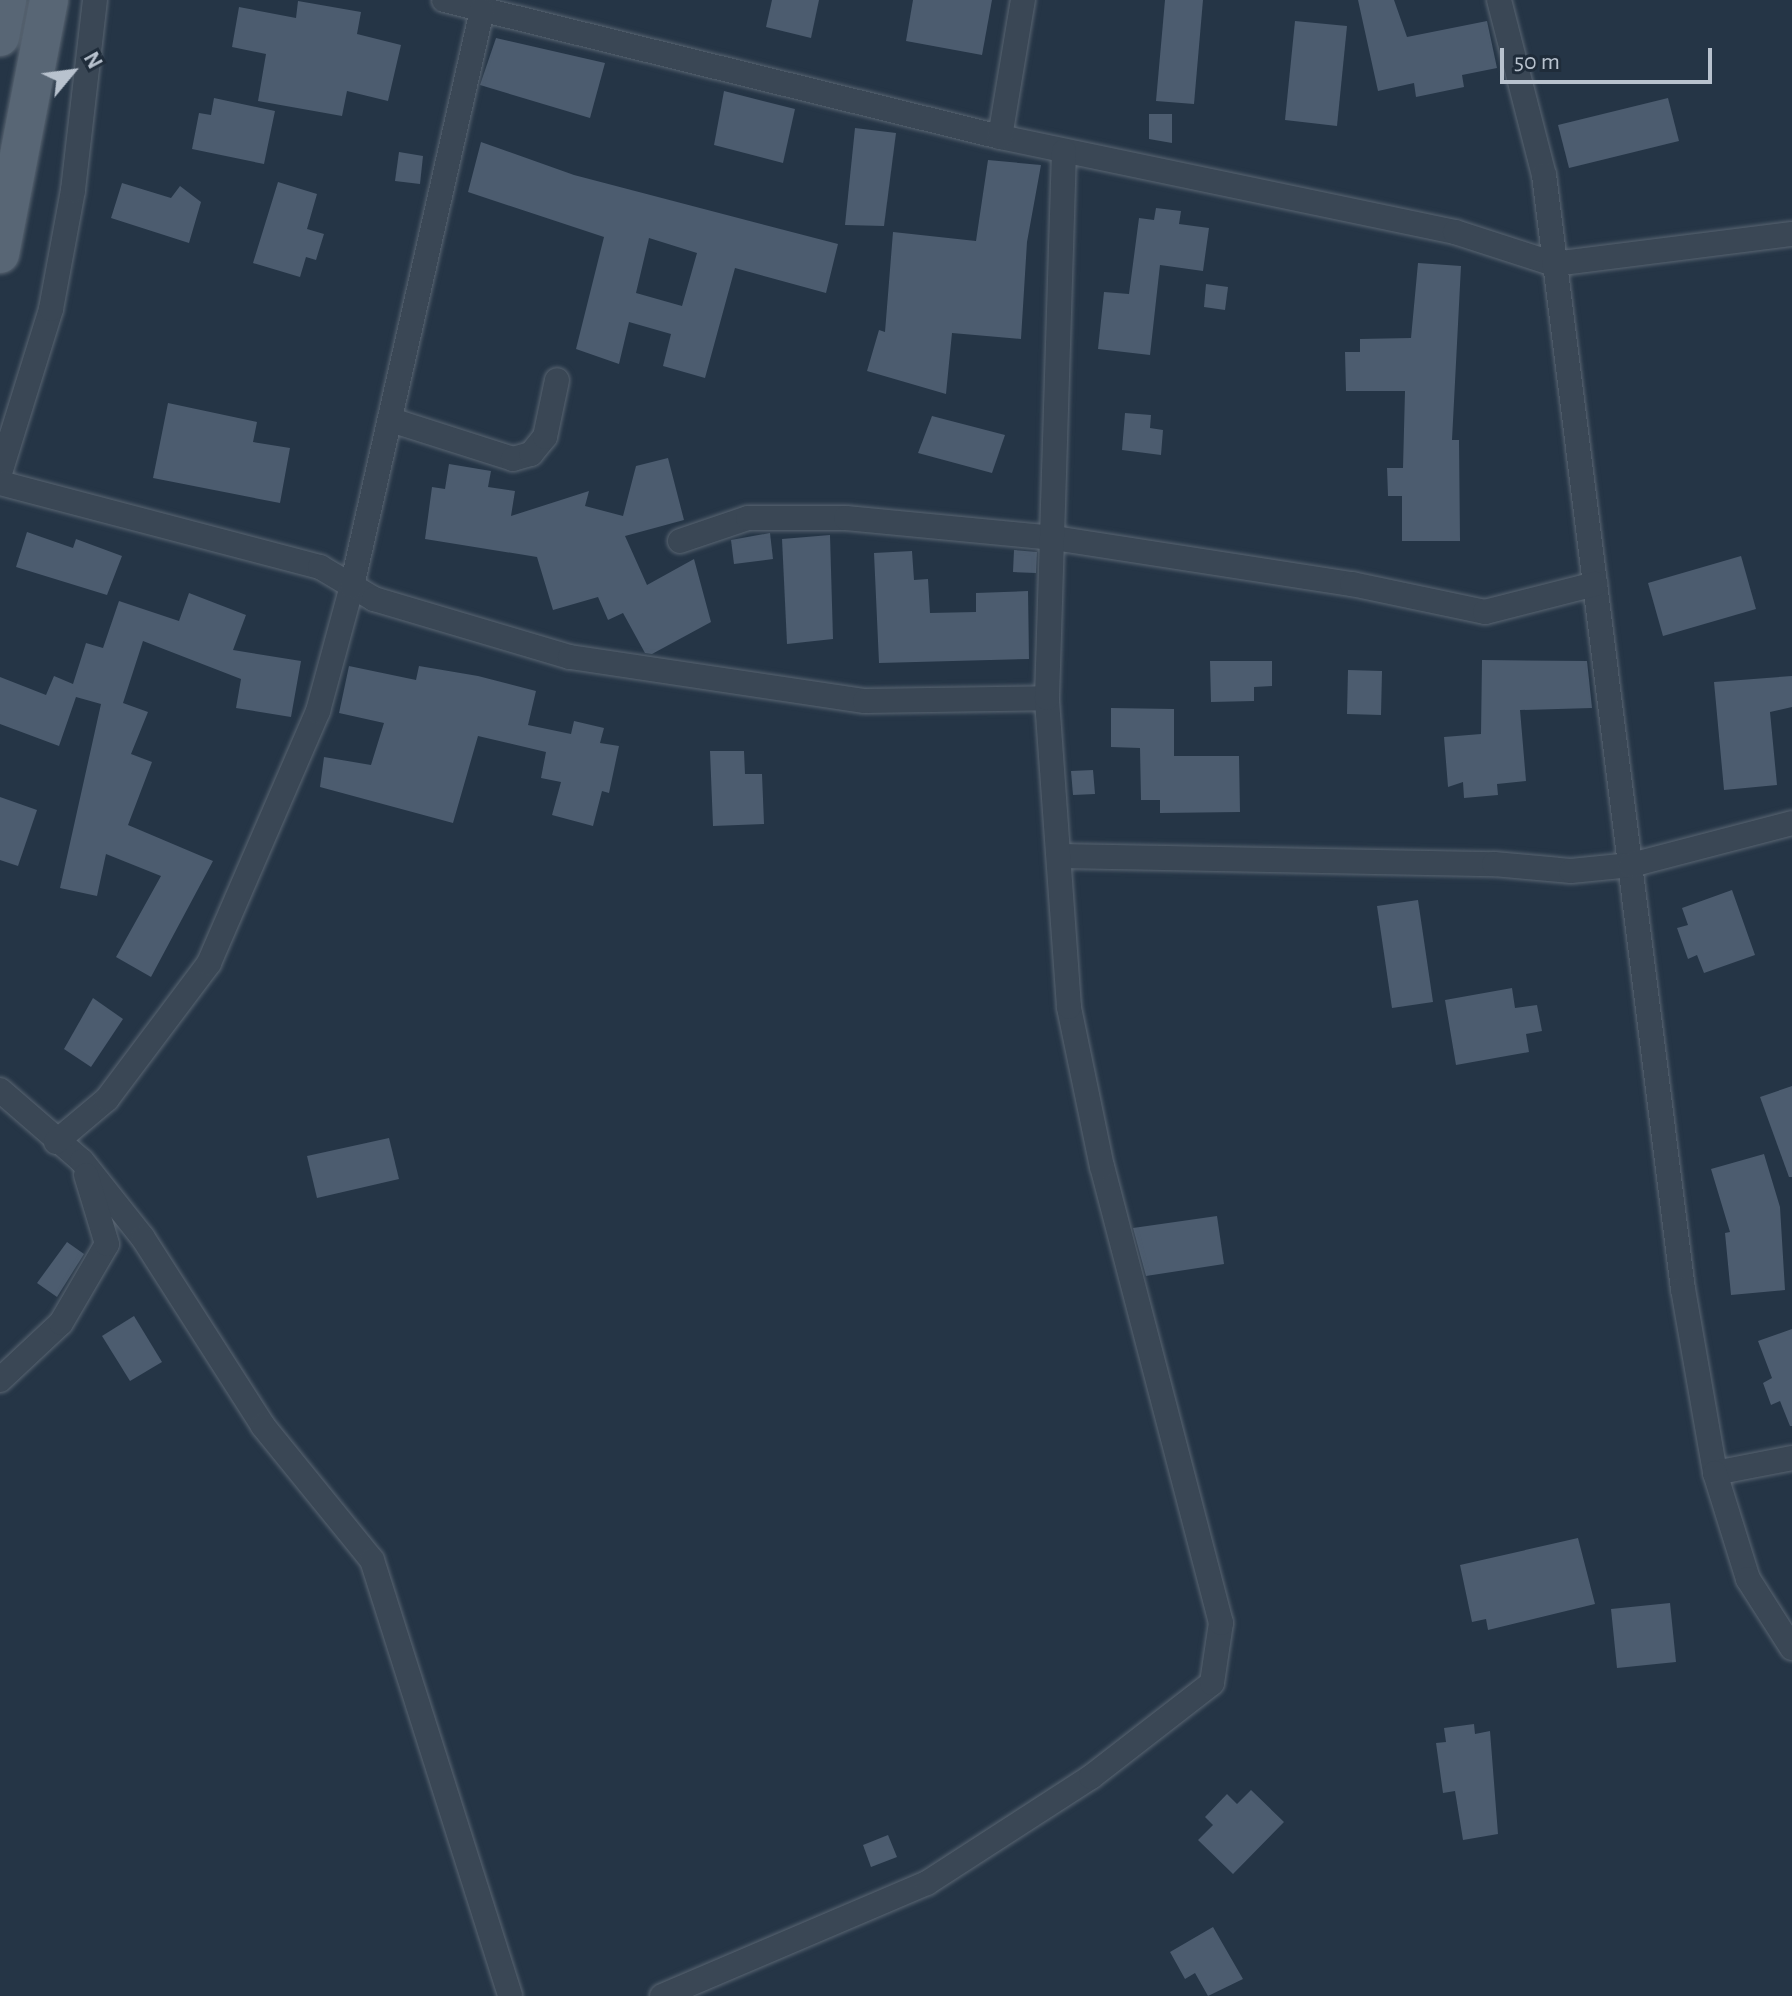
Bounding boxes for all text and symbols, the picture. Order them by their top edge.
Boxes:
north arrow [32,32,112,112]
scale bar [1504,32,1716,82]
text: N [80,48,106,72]
text: 50 m [1514,50,1560,74]

